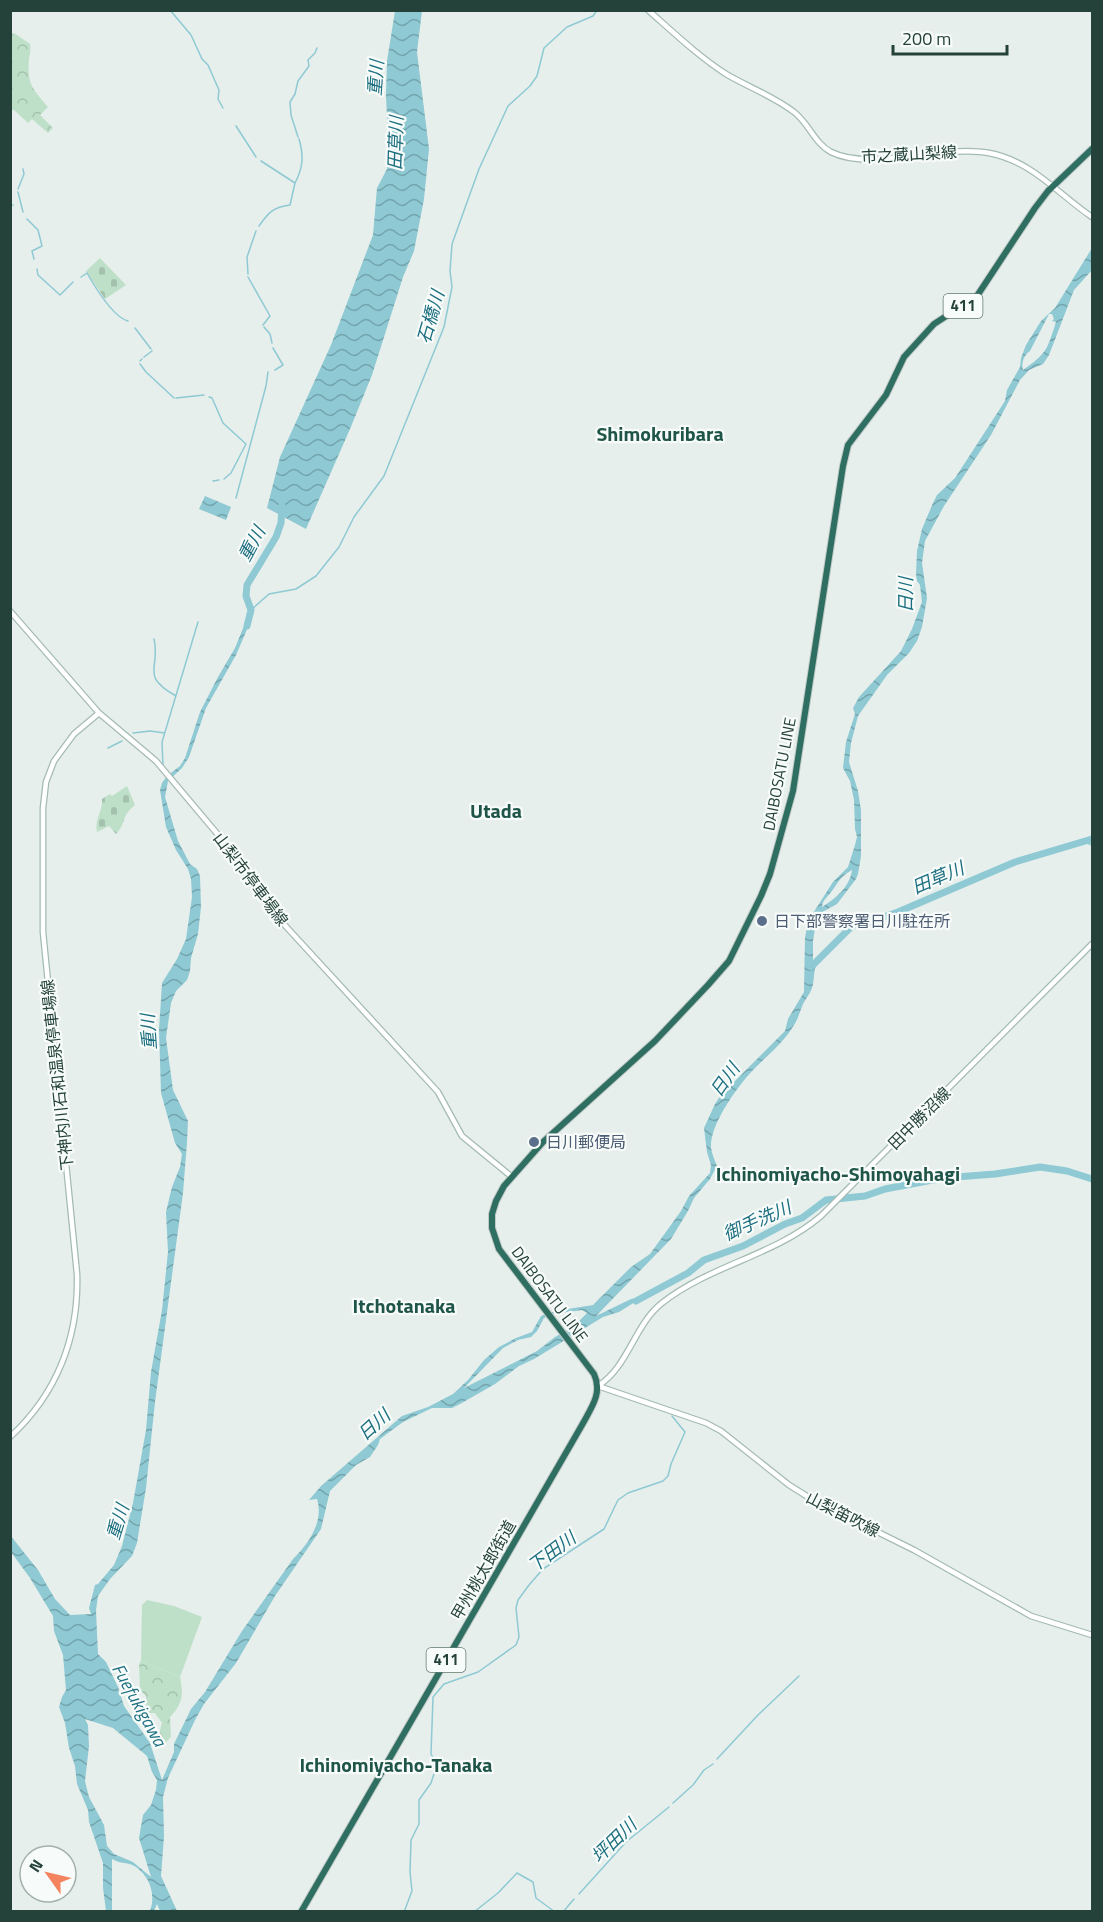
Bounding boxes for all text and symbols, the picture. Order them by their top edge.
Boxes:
scale bar [893,18,1007,56]
text: 200 m [902,25,951,52]
water label: 重川 [361,57,390,97]
water label: 田草川 [381,114,410,170]
street label: 市之蔵山梨線 [860,140,958,168]
water label: 石橋川 [410,285,451,347]
road number: 411 [944,294,982,318]
district label: Shimokuribara [596,418,724,449]
water label: 重川 [231,520,273,566]
water label: 日川 [892,575,919,613]
street label: DAIBOSATU LINE [756,715,802,833]
district label: Utada [470,795,522,826]
street label: 山梨市停車場線 [208,827,294,931]
water label: 田草川 [908,854,970,901]
place label: 日下部警察署日川駐在所 [774,909,950,933]
marker: 日下部警察署日川駐在所 [755,914,769,928]
street label: 下神内川石和温泉停車場線 [35,978,79,1172]
water label: 重川 [134,1011,163,1051]
water label: 日川 [703,1056,747,1102]
street label: 田中勝沼線 [882,1081,956,1155]
place label: 日川郵便局 [546,1130,626,1154]
marker: 日川郵便局 [527,1135,541,1149]
district label: Ichinomiyacho-Shimoyahagi [716,1158,960,1189]
water label: 御手洗川 [718,1193,797,1248]
street label: DAIBOSATU LINE [506,1241,594,1347]
district label: Itchotanaka [353,1290,455,1321]
water label: 日川 [351,1401,398,1447]
street label: 山梨笛吹線 [802,1485,884,1543]
water label: 重川 [99,1499,136,1543]
street label: 甲州桃太郎街道 [445,1515,521,1625]
water label: 下田川 [522,1523,583,1579]
road number: 411 [426,1648,466,1672]
water label: Fuefukigawa [105,1658,174,1752]
district label: Ichinomiyacho-Tanaka [299,1749,493,1780]
water label: 坪田川 [585,1811,644,1869]
north arrow [18,1844,78,1904]
text: N [23,1854,49,1877]

